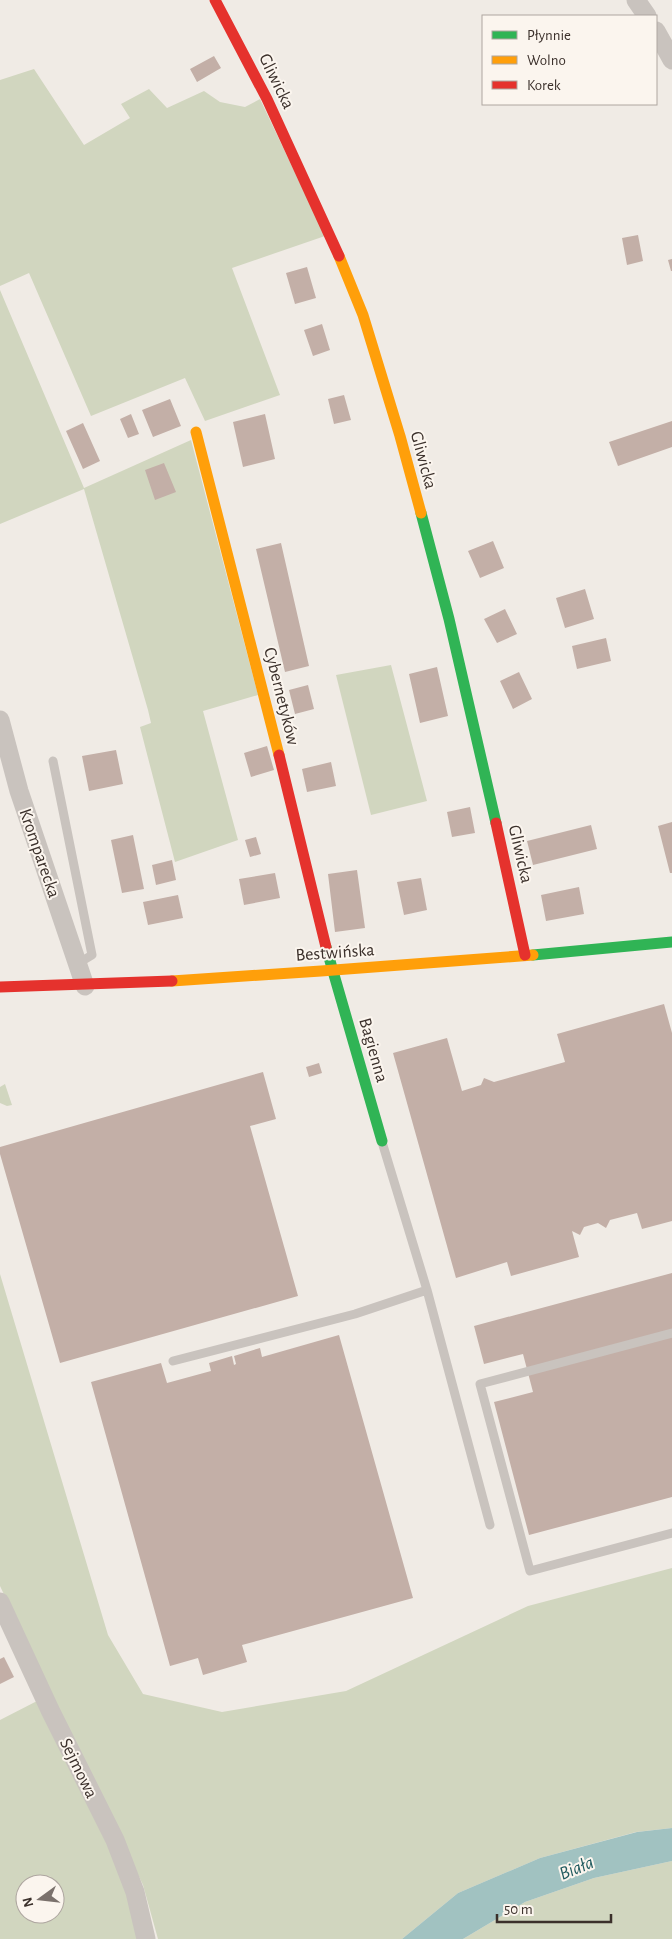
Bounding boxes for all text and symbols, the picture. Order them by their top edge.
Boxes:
legend [482,15,657,105]
text: Płynnie [527,28,571,43]
street label: Gliwicka [255,51,297,112]
text: Wolno [527,53,566,68]
text: Korek [527,78,561,93]
street label: Gliwicka [407,429,439,491]
street label: Cybernetyków [260,646,302,747]
street label: Kromparecka [15,806,63,900]
street label: Gliwicka [505,823,535,885]
street label: Bestwińska [295,941,375,965]
street label: Bagienna [355,1016,391,1085]
street label: Sejmowa [56,1736,100,1801]
water label: Biała [557,1853,596,1884]
north arrow [15,1874,65,1924]
scale bar [497,1892,611,1924]
text: N [20,1896,36,1909]
text: 50 m [504,1902,533,1917]

